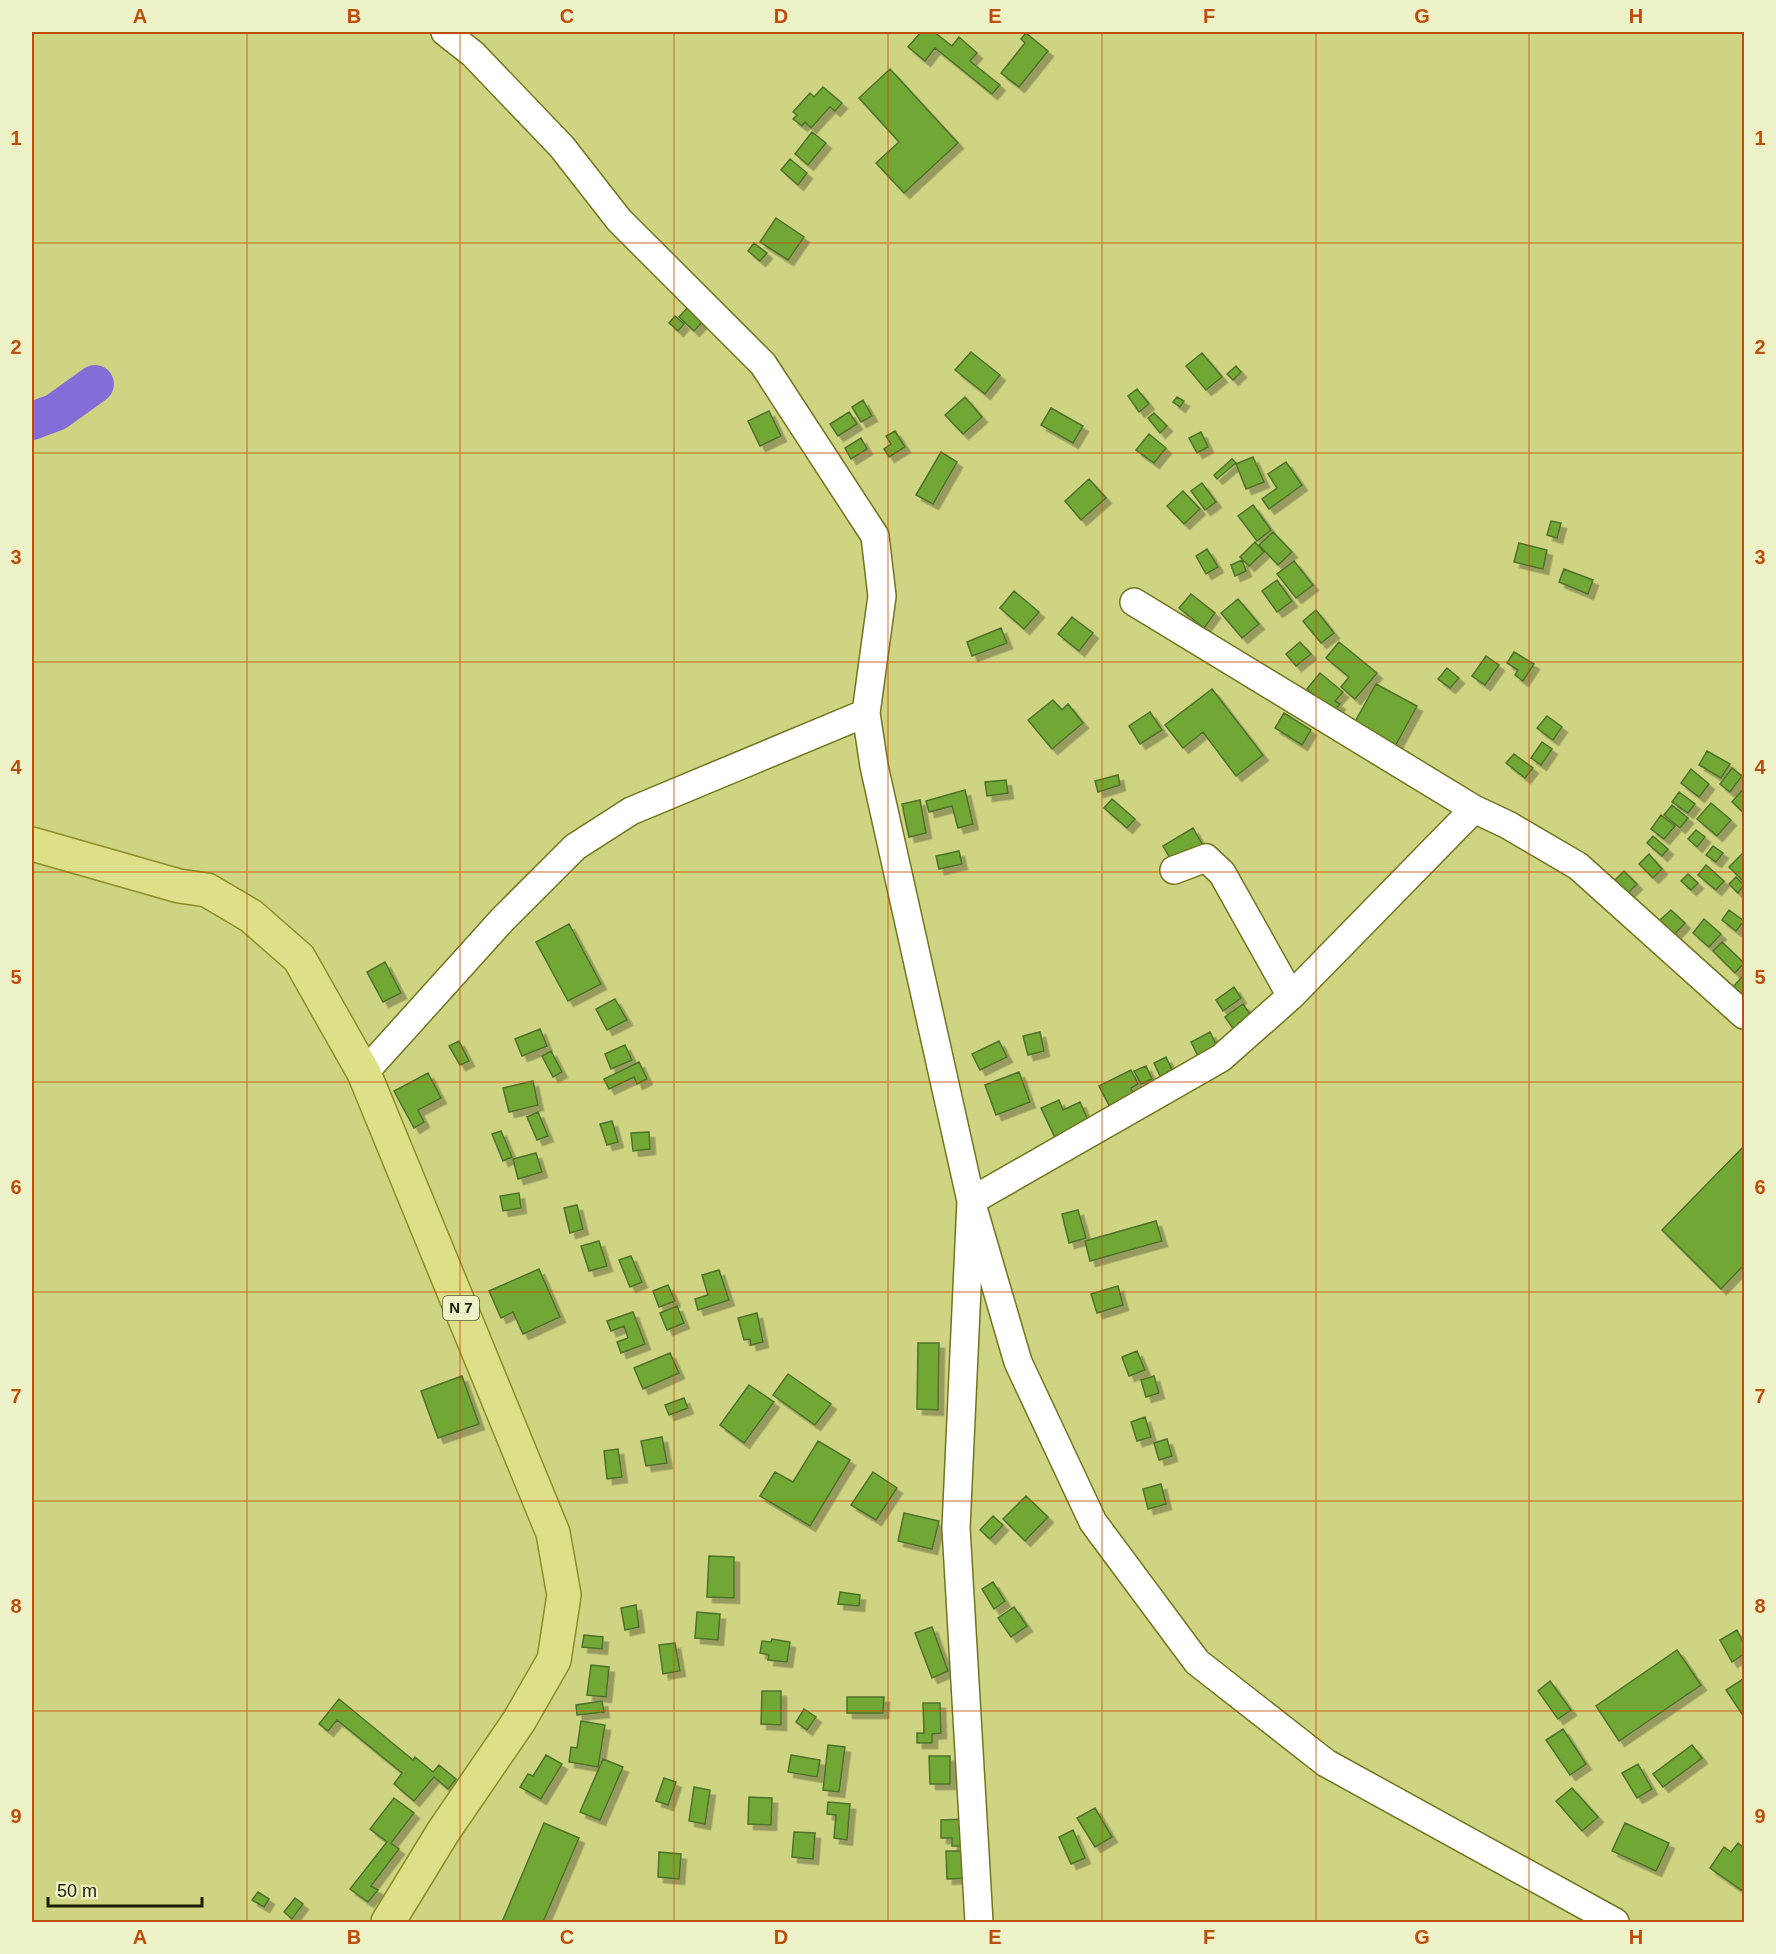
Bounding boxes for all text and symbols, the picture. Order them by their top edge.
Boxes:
text: A [133,5,147,27]
text: B [347,5,361,27]
text: C [560,5,574,27]
text: D [774,5,788,27]
text: E [988,5,1002,27]
text: F [1203,5,1215,27]
text: G [1414,5,1430,27]
text: H [1629,5,1643,27]
text: 1 [10,127,22,149]
text: 1 [1754,127,1766,149]
text: 2 [10,336,22,358]
text: 2 [1754,336,1766,358]
text: 3 [10,546,22,568]
text: 3 [1754,546,1766,568]
text: 4 [10,756,22,778]
text: 4 [1754,756,1766,778]
text: 5 [10,966,22,988]
text: 5 [1754,966,1766,988]
text: 6 [10,1176,22,1198]
text: 6 [1754,1176,1766,1198]
road number: N 7 [443,1296,479,1320]
text: 7 [10,1385,22,1407]
text: 7 [1754,1385,1766,1407]
text: 8 [10,1595,22,1617]
text: 8 [1754,1595,1766,1617]
text: 9 [10,1805,22,1827]
text: 9 [1754,1805,1766,1827]
scale bar [48,1870,202,1908]
text: 50 m [57,1881,97,1901]
text: A [133,1926,147,1948]
text: B [347,1926,361,1948]
text: C [560,1926,574,1948]
text: D [774,1926,788,1948]
text: E [988,1926,1002,1948]
text: F [1203,1926,1215,1948]
text: G [1414,1926,1430,1948]
text: H [1629,1926,1643,1948]

